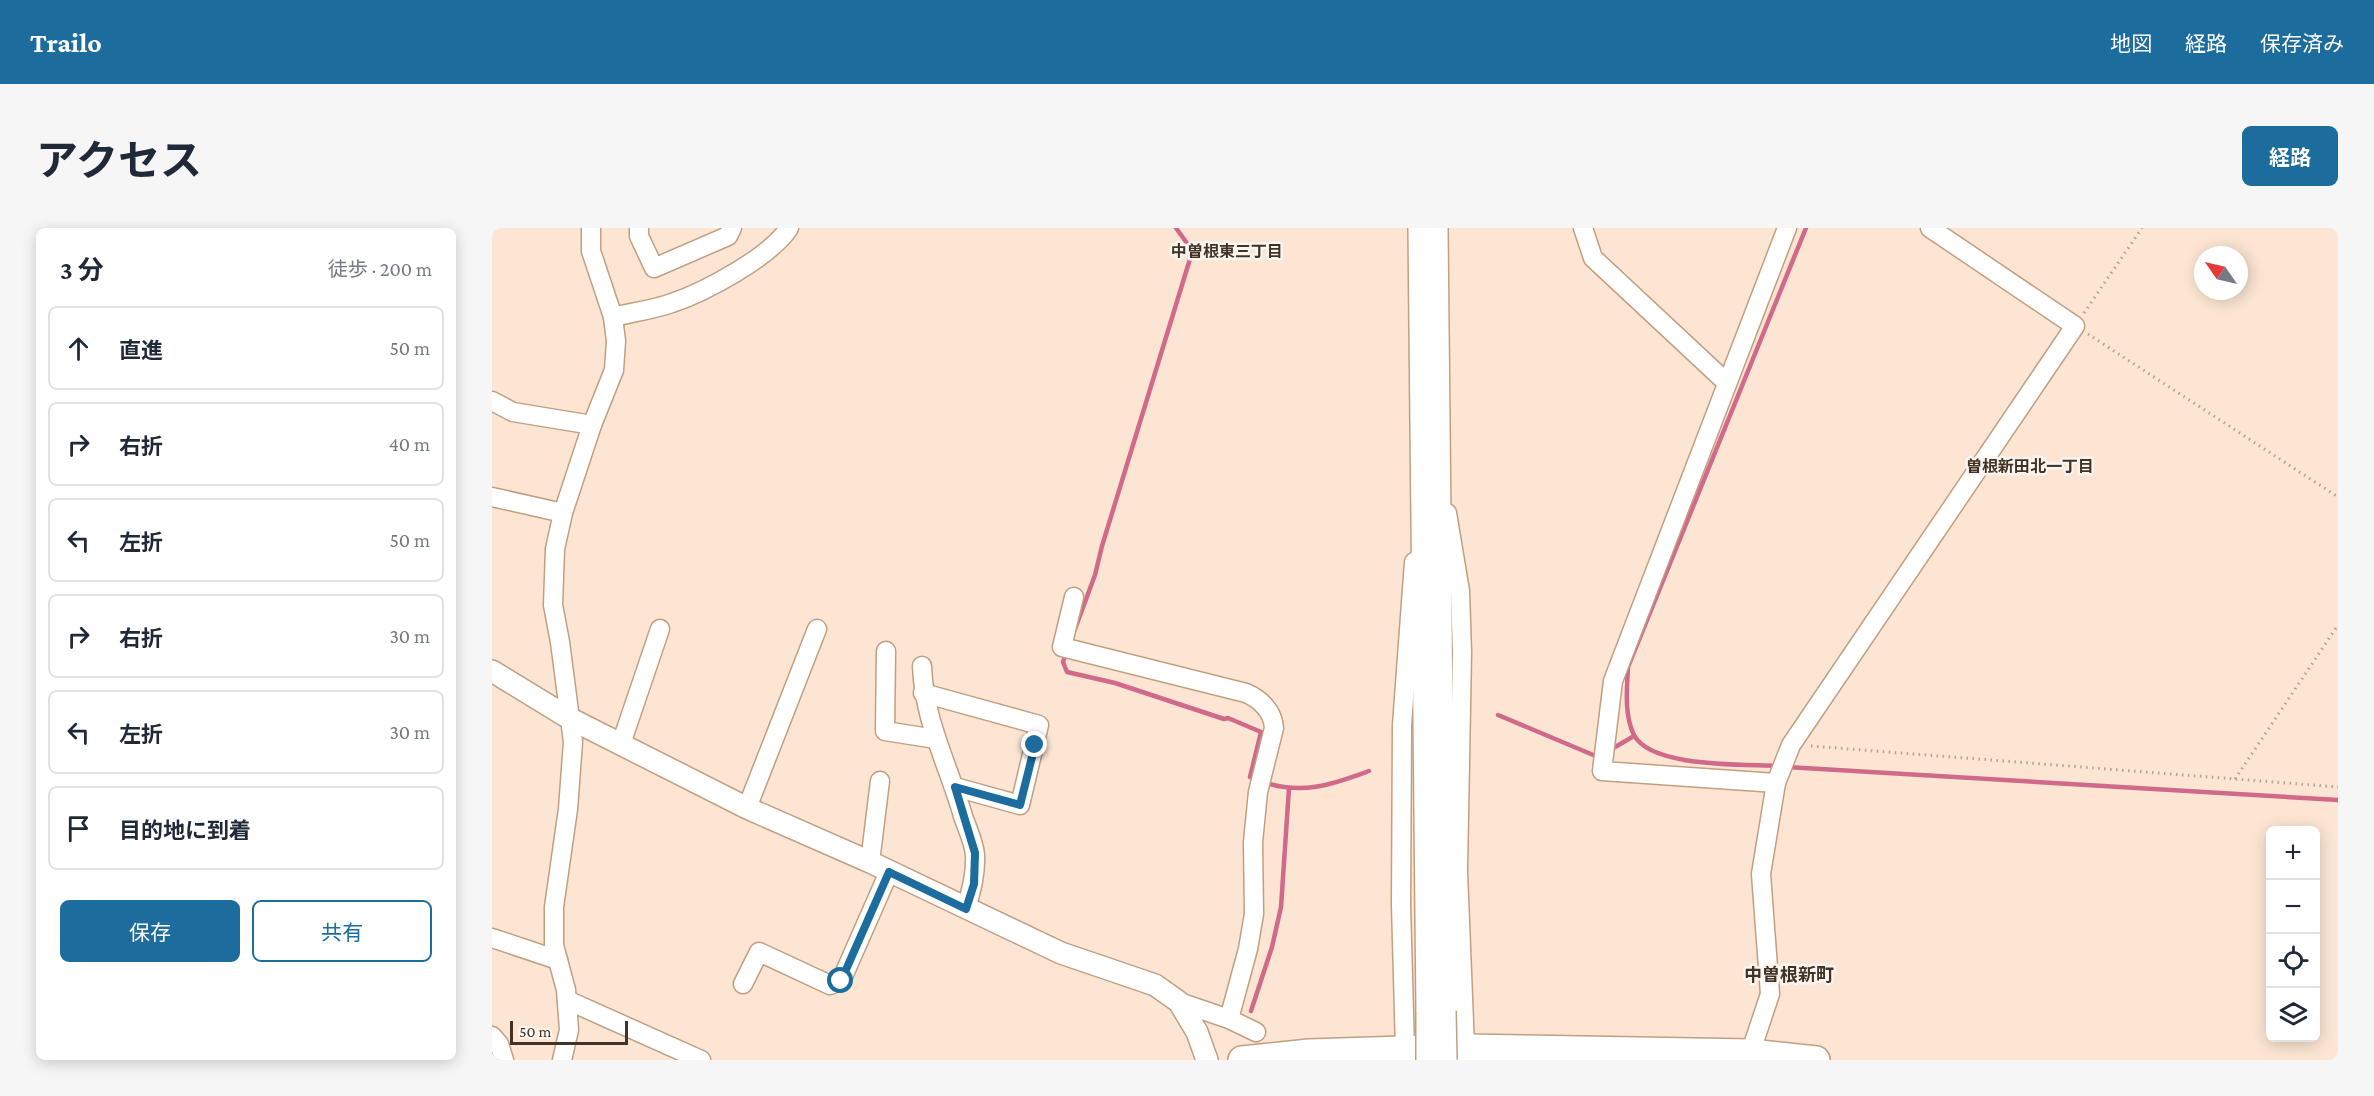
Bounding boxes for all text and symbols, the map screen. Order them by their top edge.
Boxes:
text: Trailo [30,27,102,58]
text: 地図 [2110,32,2152,56]
text: 経路 [2185,32,2227,56]
text: 保存済み [2260,32,2344,56]
button: 経路 [2242,126,2338,186]
text: アクセス [36,137,202,184]
district label: 中曽根東三丁目 [1171,243,1283,260]
north arrow [2194,246,2248,300]
text: 3 分 [60,256,104,285]
text: 徒歩 · 200 m [328,258,432,280]
icon: ahead [62,332,95,365]
text: 50 m [389,337,430,359]
text: 直進 [119,338,163,363]
icon: right [62,428,95,461]
text: 40 m [389,433,430,455]
text: 右折 [119,434,163,459]
district label: 曽根新田北一丁目 [1966,458,2094,475]
icon: left [62,524,95,557]
text: 50 m [389,529,430,551]
text: 左折 [119,530,163,555]
icon: right [62,620,95,653]
text: 30 m [389,625,430,647]
text: 右折 [119,626,163,651]
icon: left [62,716,95,749]
text: 30 m [389,721,430,743]
text: 左折 [119,722,163,747]
route end [1021,731,1047,757]
icon: arrive [62,812,95,845]
text: 目的地に到着 [119,818,251,843]
map controls [2266,826,2320,1042]
button: + [2266,826,2320,880]
button: − [2266,880,2320,934]
button: 保存 [60,900,240,962]
button: 共有 [252,900,432,962]
button: locate [2266,934,2320,988]
district label: 中曽根新町 [1744,965,1834,985]
route start [827,967,853,993]
button: layers [2266,988,2320,1042]
scale bar [510,1018,628,1046]
text: 50 m [519,1023,551,1040]

